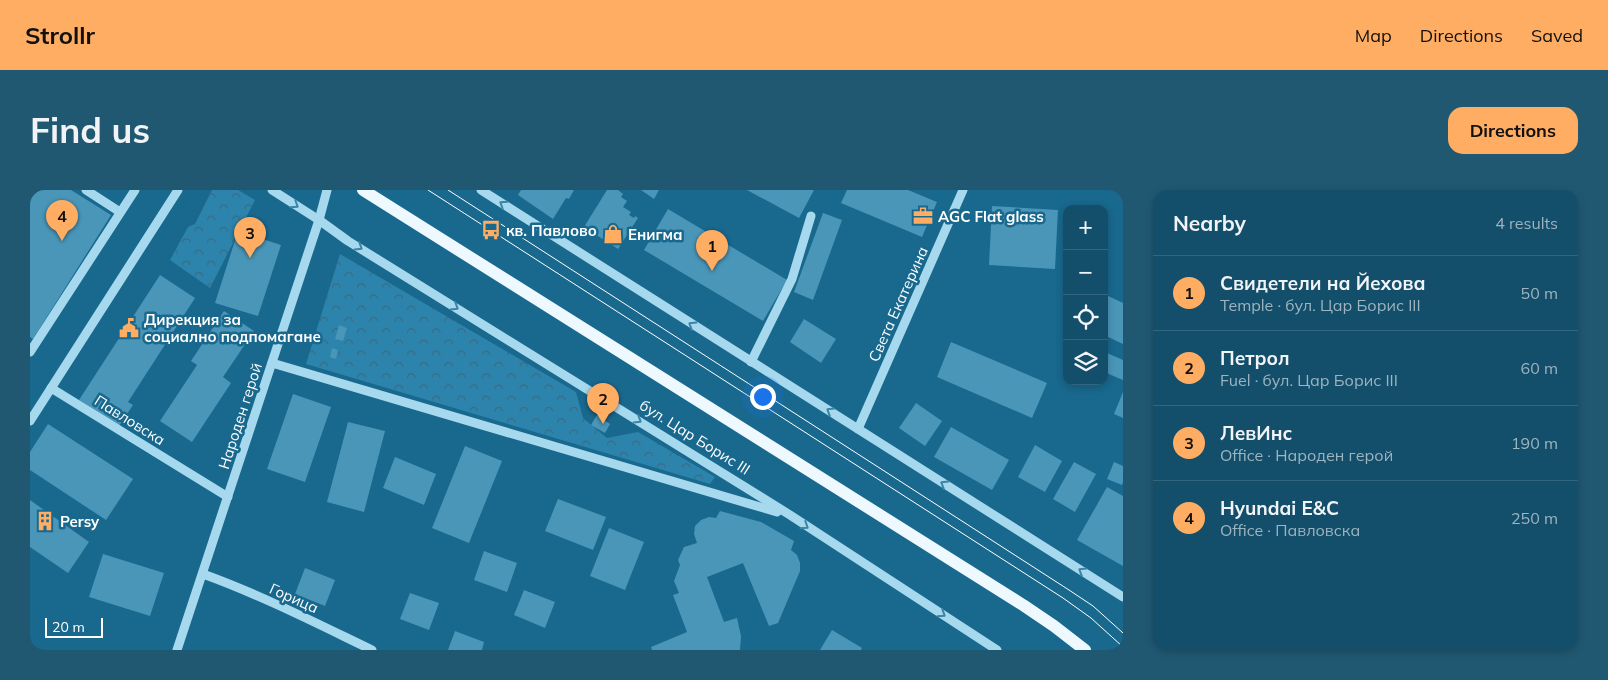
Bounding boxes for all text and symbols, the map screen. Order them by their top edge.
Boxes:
text: Strollr [25,20,95,50]
text: Map [1355,24,1392,47]
text: Directions [1420,24,1503,47]
text: Saved [1531,24,1583,47]
button: Directions [1448,107,1578,154]
text: Find us [30,108,150,152]
one-way arrow [290,199,299,208]
pin: 4 [46,200,78,241]
one-way arrow [499,201,508,211]
office icon: AGC Flat glass [912,205,934,227]
map controls [1063,205,1108,385]
button: + [1063,205,1108,250]
place label: AGC Flat glass [938,207,1044,226]
text: Nearby [1173,210,1246,236]
text: 4 results [1495,213,1558,233]
pin: 3 [234,217,266,258]
bus stop icon: кв. Павлово [480,219,502,241]
place label: кв. Павлово [506,221,597,240]
shop icon: Енигма [602,223,624,245]
place label: Енигма [628,225,682,244]
pin: 1 [696,230,728,271]
one-way arrow [353,241,362,251]
street label: Света Екатерина [864,243,932,365]
button: − [1063,250,1108,295]
text: Свидетели на Йехова [1220,271,1426,295]
text: 1 [1184,283,1194,303]
text: 50 m [1521,283,1558,303]
button: locate [1063,295,1108,340]
text: Temple · бул. Цар Борис III [1220,295,1421,315]
one-way arrow [450,301,459,311]
place label: Дирекция за социално подпомагане [144,310,321,346]
public building icon: Дирекция за социално подпомагане [118,317,140,339]
one-way arrow [689,321,698,331]
button: layers [1063,340,1108,385]
text: Петрол [1220,346,1289,370]
text: 2 [1184,358,1194,378]
text: 60 m [1521,358,1558,378]
street label: Народен герой [214,360,266,472]
text: Fuel · бул. Цар Борис III [1220,370,1398,390]
pin: 2 [587,383,619,424]
your location [750,384,776,410]
street label: Павловска [91,391,169,449]
street label: бул. Цар Борис III [636,395,754,479]
one-way arrow [826,408,835,418]
one-way arrow [633,414,642,424]
text: ЛевИнс [1220,421,1292,445]
text: 3 [1184,433,1194,453]
text: 190 m [1511,433,1558,453]
text: Office · Народен герой [1220,445,1393,465]
one-way arrow [941,481,950,490]
text: Hyundai E&C [1220,496,1339,520]
text: 4 [1184,508,1194,528]
text: 250 m [1511,508,1558,528]
building icon: Persy [34,510,56,532]
place label: Persy [60,512,100,531]
one-way arrow [800,519,809,529]
text: Office · Павловска [1220,520,1360,540]
one-way arrow [1078,568,1087,577]
street label: Горица [267,579,321,617]
one-way arrow [936,608,945,617]
scale bar [45,615,102,638]
text: 20 m [52,618,85,636]

